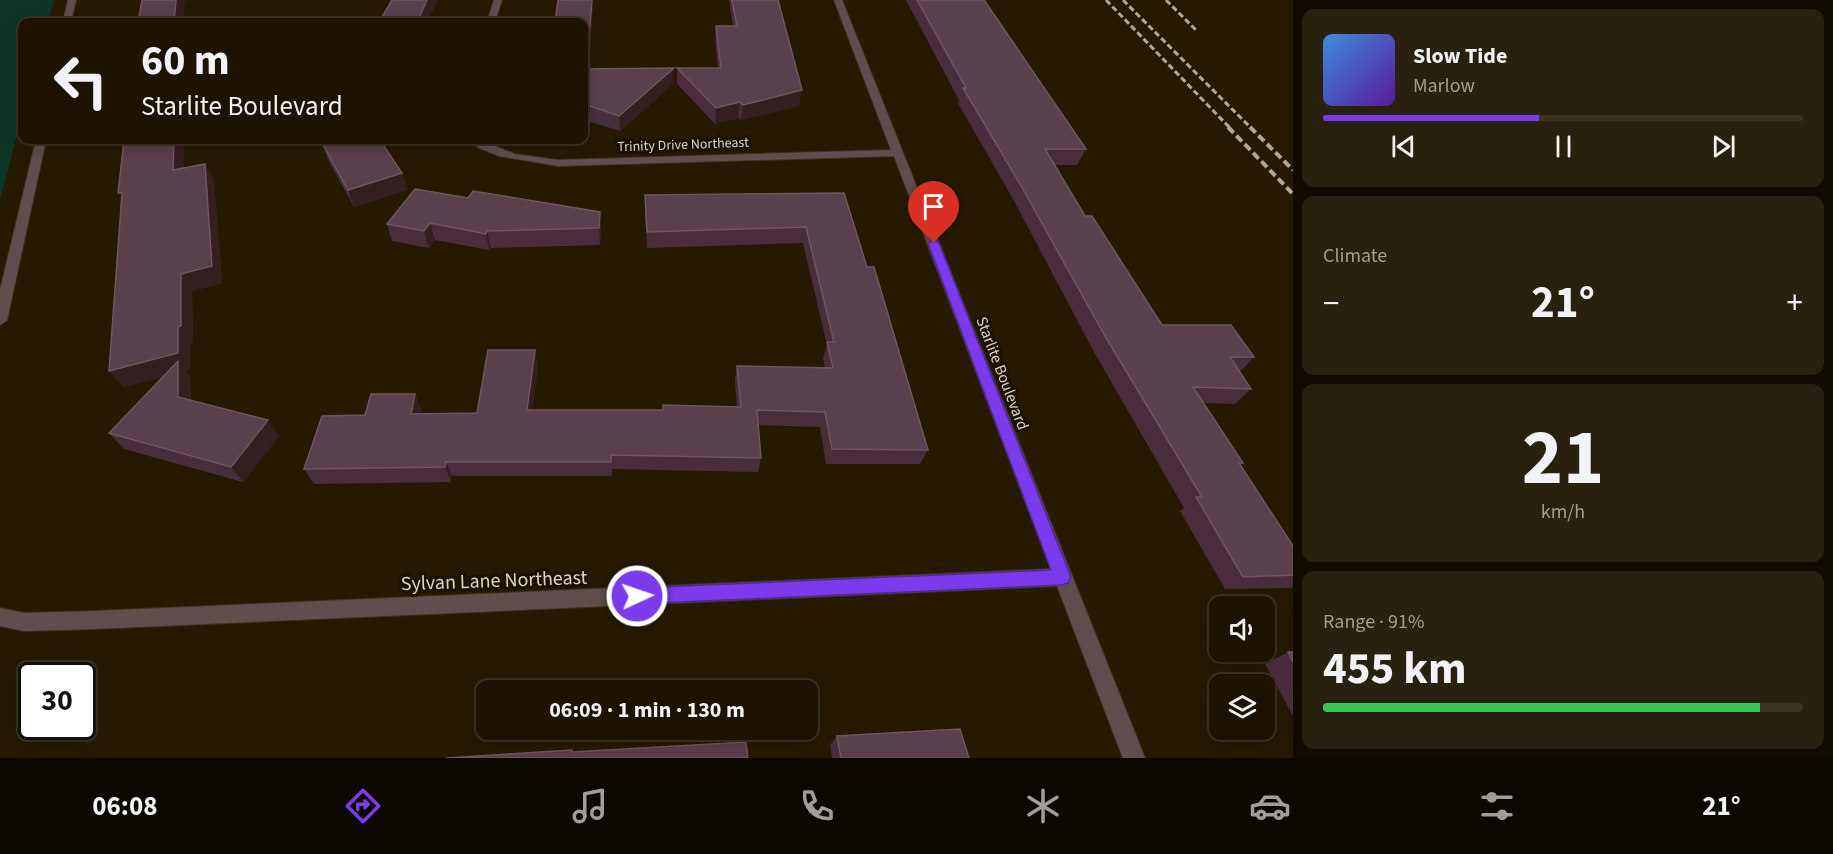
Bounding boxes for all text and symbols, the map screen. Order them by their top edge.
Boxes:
text: 60 m [141,31,230,91]
text: Slow Tide [1413,40,1507,72]
icon: left [42,42,120,120]
text: Marlow [1413,72,1475,100]
text: Starlite Boulevard [141,87,343,126]
icon: previous [1387,130,1420,163]
icon: pause [1547,130,1580,163]
icon: next [1707,130,1740,163]
street label: Trinity Drive Northeast [617,133,749,157]
pin [908,181,959,243]
icon: arrive [917,190,950,223]
text: Climate [1323,242,1387,270]
text: 21° [1531,271,1595,335]
text: − [1323,280,1339,327]
text: + [1787,280,1803,327]
street label: Starlite Boulevard [970,314,1034,433]
text: 21 [1522,403,1604,514]
text: km/h [1541,498,1585,526]
street label: Sylvan Lane Northeast [400,564,588,598]
position arrow [605,564,669,628]
map controls [1209,596,1275,740]
button: sound [1209,596,1275,662]
text: Range · 91% [1323,608,1424,636]
text: 455 km [1323,637,1467,701]
speed limit sign: 30 [18,662,96,740]
button: layers [1209,674,1275,740]
text: 06:09 · 1 min · 130 m [549,694,745,726]
icon: directions [342,785,384,827]
icon: music [569,785,611,827]
icon: phone [796,785,838,827]
icon: climate [1022,785,1064,827]
icon: car [1249,785,1291,827]
icon: filters [1476,785,1518,827]
text: 06:08 [92,787,157,826]
text: 21° [1702,787,1741,826]

